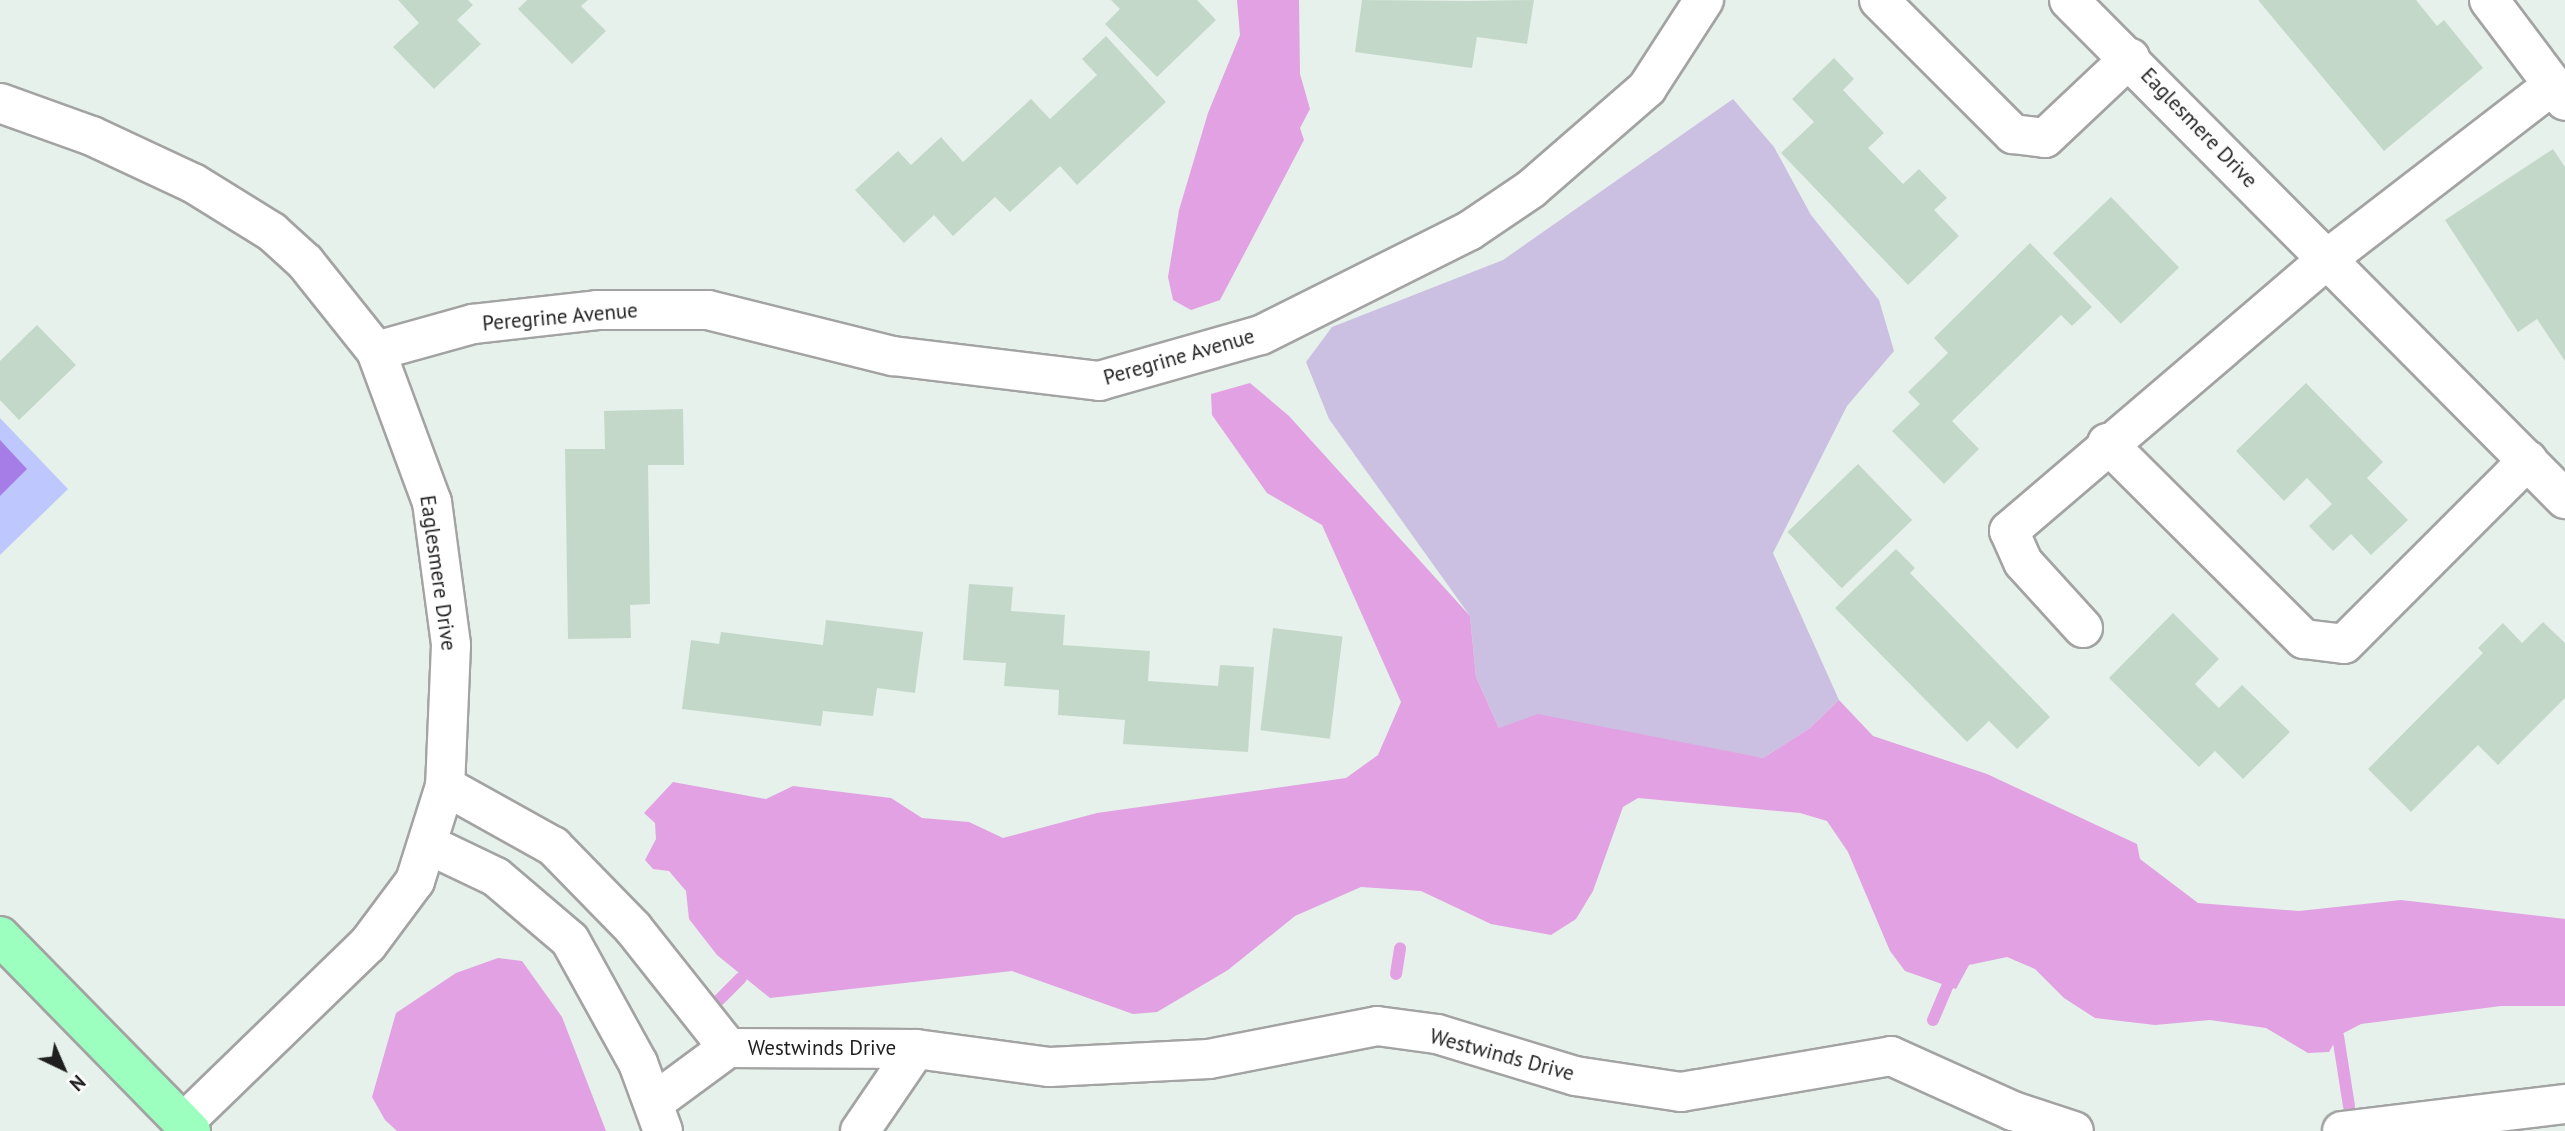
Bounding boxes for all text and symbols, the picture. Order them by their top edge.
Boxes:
street label: Eaglesmere Drive [2135,63,2263,193]
street label: Peregrine Avenue [481,298,639,336]
street label: Peregrine Avenue [1100,323,1258,391]
street label: Eaglesmere Drive [415,494,461,652]
street label: Westwinds Drive [1427,1024,1577,1086]
north arrow [28,1033,98,1103]
street label: Westwinds Drive [748,1035,896,1061]
text: N [65,1070,90,1096]

